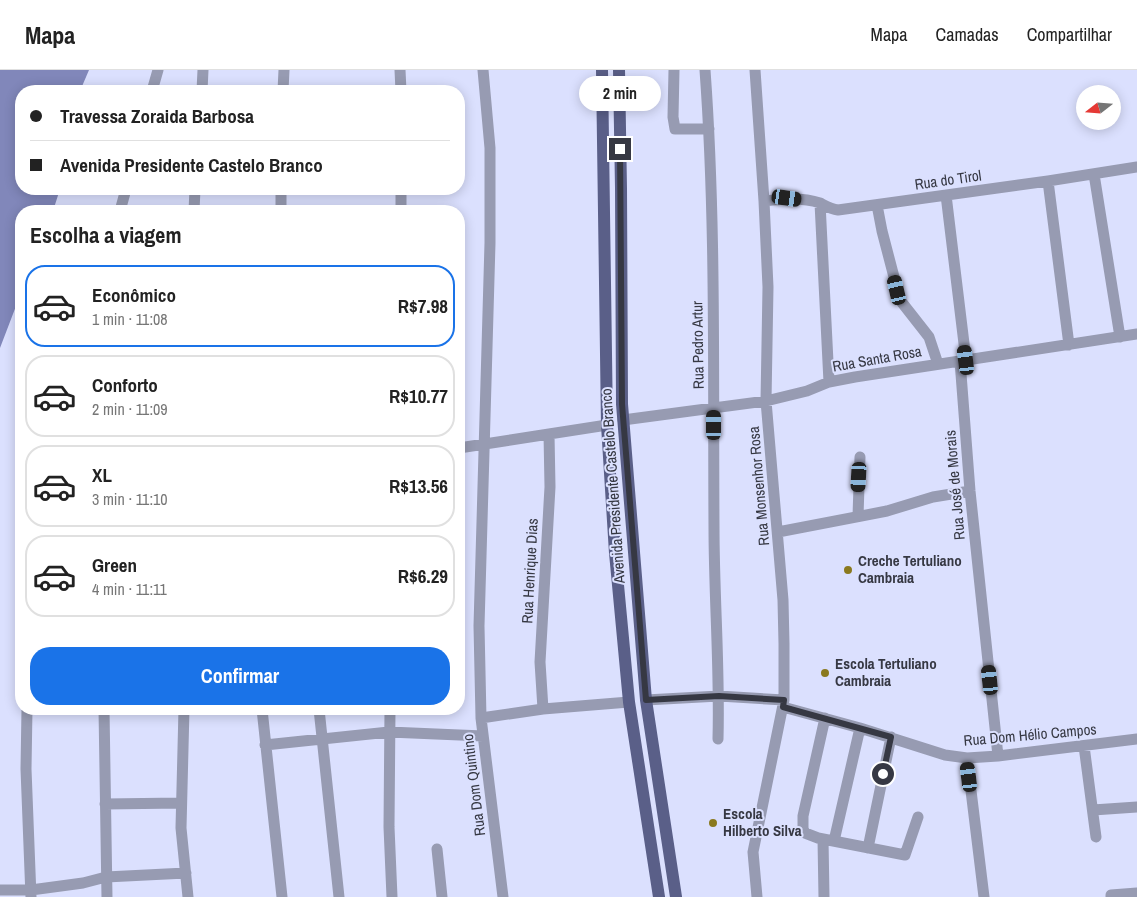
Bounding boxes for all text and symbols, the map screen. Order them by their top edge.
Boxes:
text: Mapa [25,19,75,51]
text: Mapa [871,22,908,47]
text: Camadas [936,22,999,47]
text: Compartilhar [1027,22,1112,47]
callout: 2 min [579,77,661,112]
text: 2 min [603,82,637,104]
north arrow [1076,85,1121,130]
map controls [1076,85,1121,130]
text: Travessa Zoraida Barbosa [60,103,254,129]
route end [609,138,631,160]
text: Avenida Presidente Castelo Branco [60,152,323,178]
street label: Rua do Tirol [913,164,983,195]
car [771,188,802,208]
text: Escolha a viagem [30,220,181,250]
car [886,274,907,306]
text: Econômico [92,282,176,308]
icon: car [32,284,77,329]
text: R$7.98 [398,293,448,319]
street label: Rua Pedro Artur [686,301,709,389]
text: 1 min · 11:08 [92,308,168,330]
street label: Rua Santa Rosa [831,340,923,377]
car [956,344,975,376]
text: Conforto [92,372,158,398]
icon: car [32,374,77,419]
text: R$10.77 [389,383,448,409]
street label: Avenida Presidente Castelo Branco [595,388,630,585]
text: 2 min · 11:09 [92,398,168,420]
car [706,410,721,440]
street label: Rua Monsenhor Rosa [743,425,774,547]
street label: Rua José de Morais [939,429,970,541]
text: XL [92,462,112,488]
car [850,462,867,492]
icon: car [32,464,77,509]
text: R$13.56 [389,473,448,499]
text: 3 min · 11:10 [92,488,168,510]
street label: Rua Henrique Dias [516,518,543,624]
place label: Creche Tertuliano Cambraia [858,550,962,588]
text: Green [92,552,137,578]
icon: car [32,554,77,599]
text: R$6.29 [398,563,448,589]
marker: Creche Tertuliano Cambraia [842,564,854,576]
text: 4 min · 11:11 [92,578,167,600]
button: Confirmar [30,647,450,705]
place label: Escola Tertuliano Cambraia [835,653,937,691]
car [980,664,999,696]
marker: Escola Tertuliano Cambraia [819,667,831,679]
street label: Rua Dom Hélio Campos [963,718,1097,751]
street label: Rua Dom Quintino [457,733,490,837]
car [959,761,978,793]
route start [872,763,894,785]
place label: Escola Hilberto Silva [723,803,802,841]
marker: Escola Hilberto Silva [707,817,719,829]

